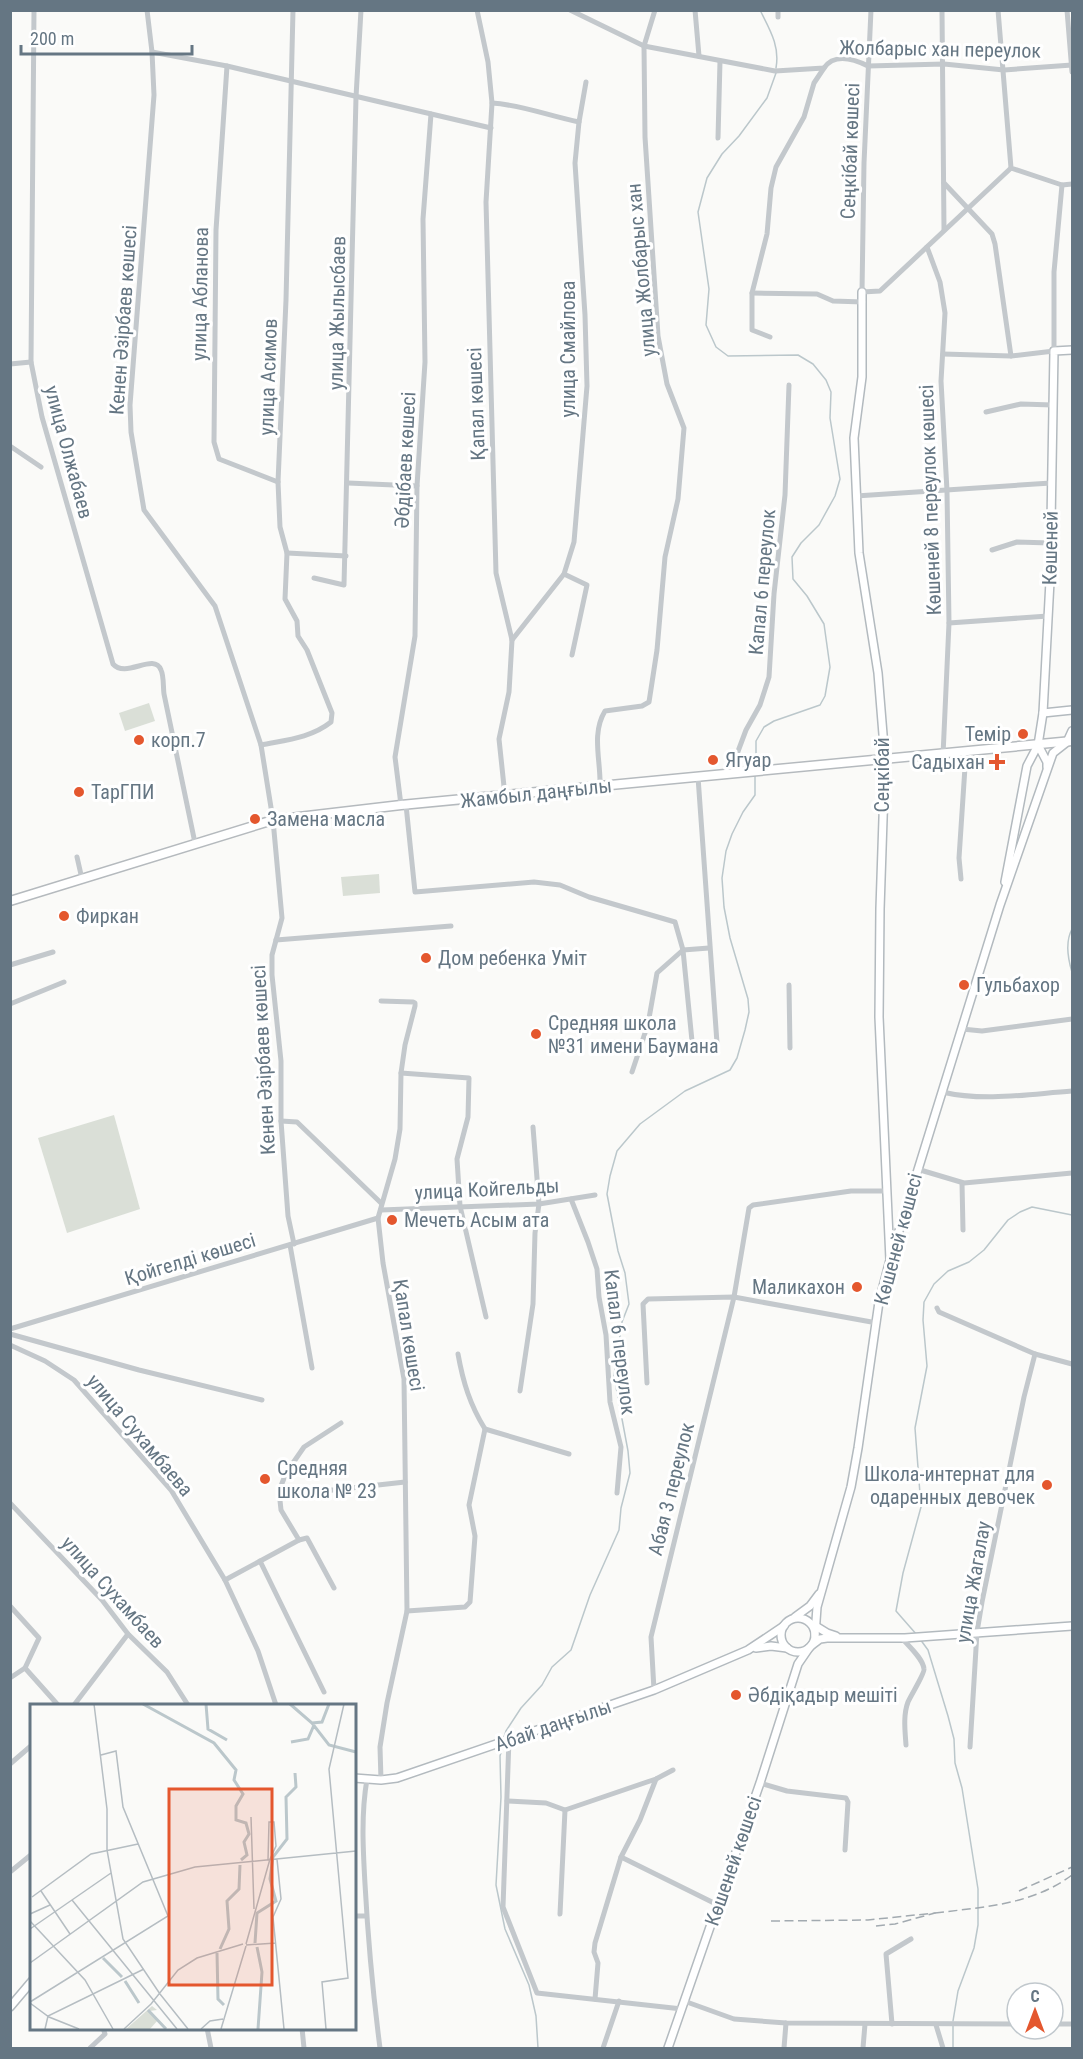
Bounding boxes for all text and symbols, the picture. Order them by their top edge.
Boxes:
scale bar [21,18,192,56]
text: 200 m [30,28,74,49]
street label: Жолбарыс хан переулок [839,35,1042,63]
street label: Сеңкібай көшесі [836,82,864,220]
street label: улица Жолбарыс хан [621,182,661,358]
street label: Кенен Әзірбаев көшесі [104,224,142,416]
street label: улица Абланова [187,227,213,361]
street label: улица Жылысбаев [324,236,350,390]
street label: улица Смайлова [556,281,580,417]
street label: улица Асимов [254,318,282,436]
street label: Қапал көшесі [462,347,490,461]
street label: улица Олжабаев [40,383,98,521]
street label: Көшеней 8 переулок көшесі [914,384,946,616]
street label: Әбдібаев көшесі [389,391,421,529]
street label: Капал 6 переулок [744,508,780,656]
street label: Көшеней [1037,511,1063,585]
place label: Темір [965,722,1011,746]
marker: Темір [1016,727,1030,741]
place label: корп.7 [151,728,206,752]
marker: корп.7 [132,733,146,747]
street label: Сеңкібай [870,737,894,813]
place label: Ягуар [725,748,771,772]
place label: Садыхан [911,750,985,774]
marker: Ягуар [706,753,720,767]
marker: Садыхан [990,755,1004,769]
street label: Жамбыл даңғылы [459,773,613,813]
place label: ТарГПИ [91,780,154,804]
marker: ТарГПИ [72,785,86,799]
place label: Замена масла [267,807,385,831]
marker: Замена масла [248,812,262,826]
place label: Фиркан [76,904,139,928]
marker: Фиркан [57,909,71,923]
place label: Дом ребенка Умiт [438,946,587,970]
marker: Дом ребенка Умiт [419,951,433,965]
street label: Кенен Әзірбаев көшесі [246,965,280,1155]
place label: Гульбахор [976,973,1060,997]
marker: Гульбахор [957,978,971,992]
place label: Средняя школа №31 имени Баумана [548,1011,719,1058]
marker: Средняя школа №31 имени Баумана [529,1027,543,1041]
street label: Көшеней көшесі [869,1171,927,1307]
street label: улица Койгельды [414,1173,560,1205]
place label: Мечеть Асым ата [404,1208,549,1232]
marker: Мечеть Асым ата [385,1213,399,1227]
street label: Қойгелді көшесі [122,1228,258,1290]
street label: Капал 6 переулок [599,1268,641,1416]
place label: Маликахон [752,1275,845,1299]
street label: Қапал көшесі [388,1277,430,1393]
marker: Маликахон [850,1280,864,1294]
street label: улица Сухамбаева [82,1369,198,1501]
street label: Абая 3 переулок [643,1420,699,1558]
place label: Средняя школа № 23 [277,1456,377,1503]
place label: Школа-интернат для одаренных девочек [864,1462,1035,1509]
marker: Средняя школа № 23 [258,1472,272,1486]
marker: Школа-интернат для одаренных девочек [1040,1478,1054,1492]
street label: улица Жагалау [950,1519,996,1645]
street label: улица Сухамбаев [56,1531,170,1653]
place label: Әбдіқадыр мешіті [748,1683,898,1707]
marker: Әбдіқадыр мешіті [729,1688,743,1702]
street label: Абай даңғылы [492,1694,614,1756]
inset map [30,1704,356,2029]
street label: Көшеней көшесі [700,1793,766,1929]
north arrow [1005,1981,1065,2041]
text: С [1030,1987,1040,2006]

